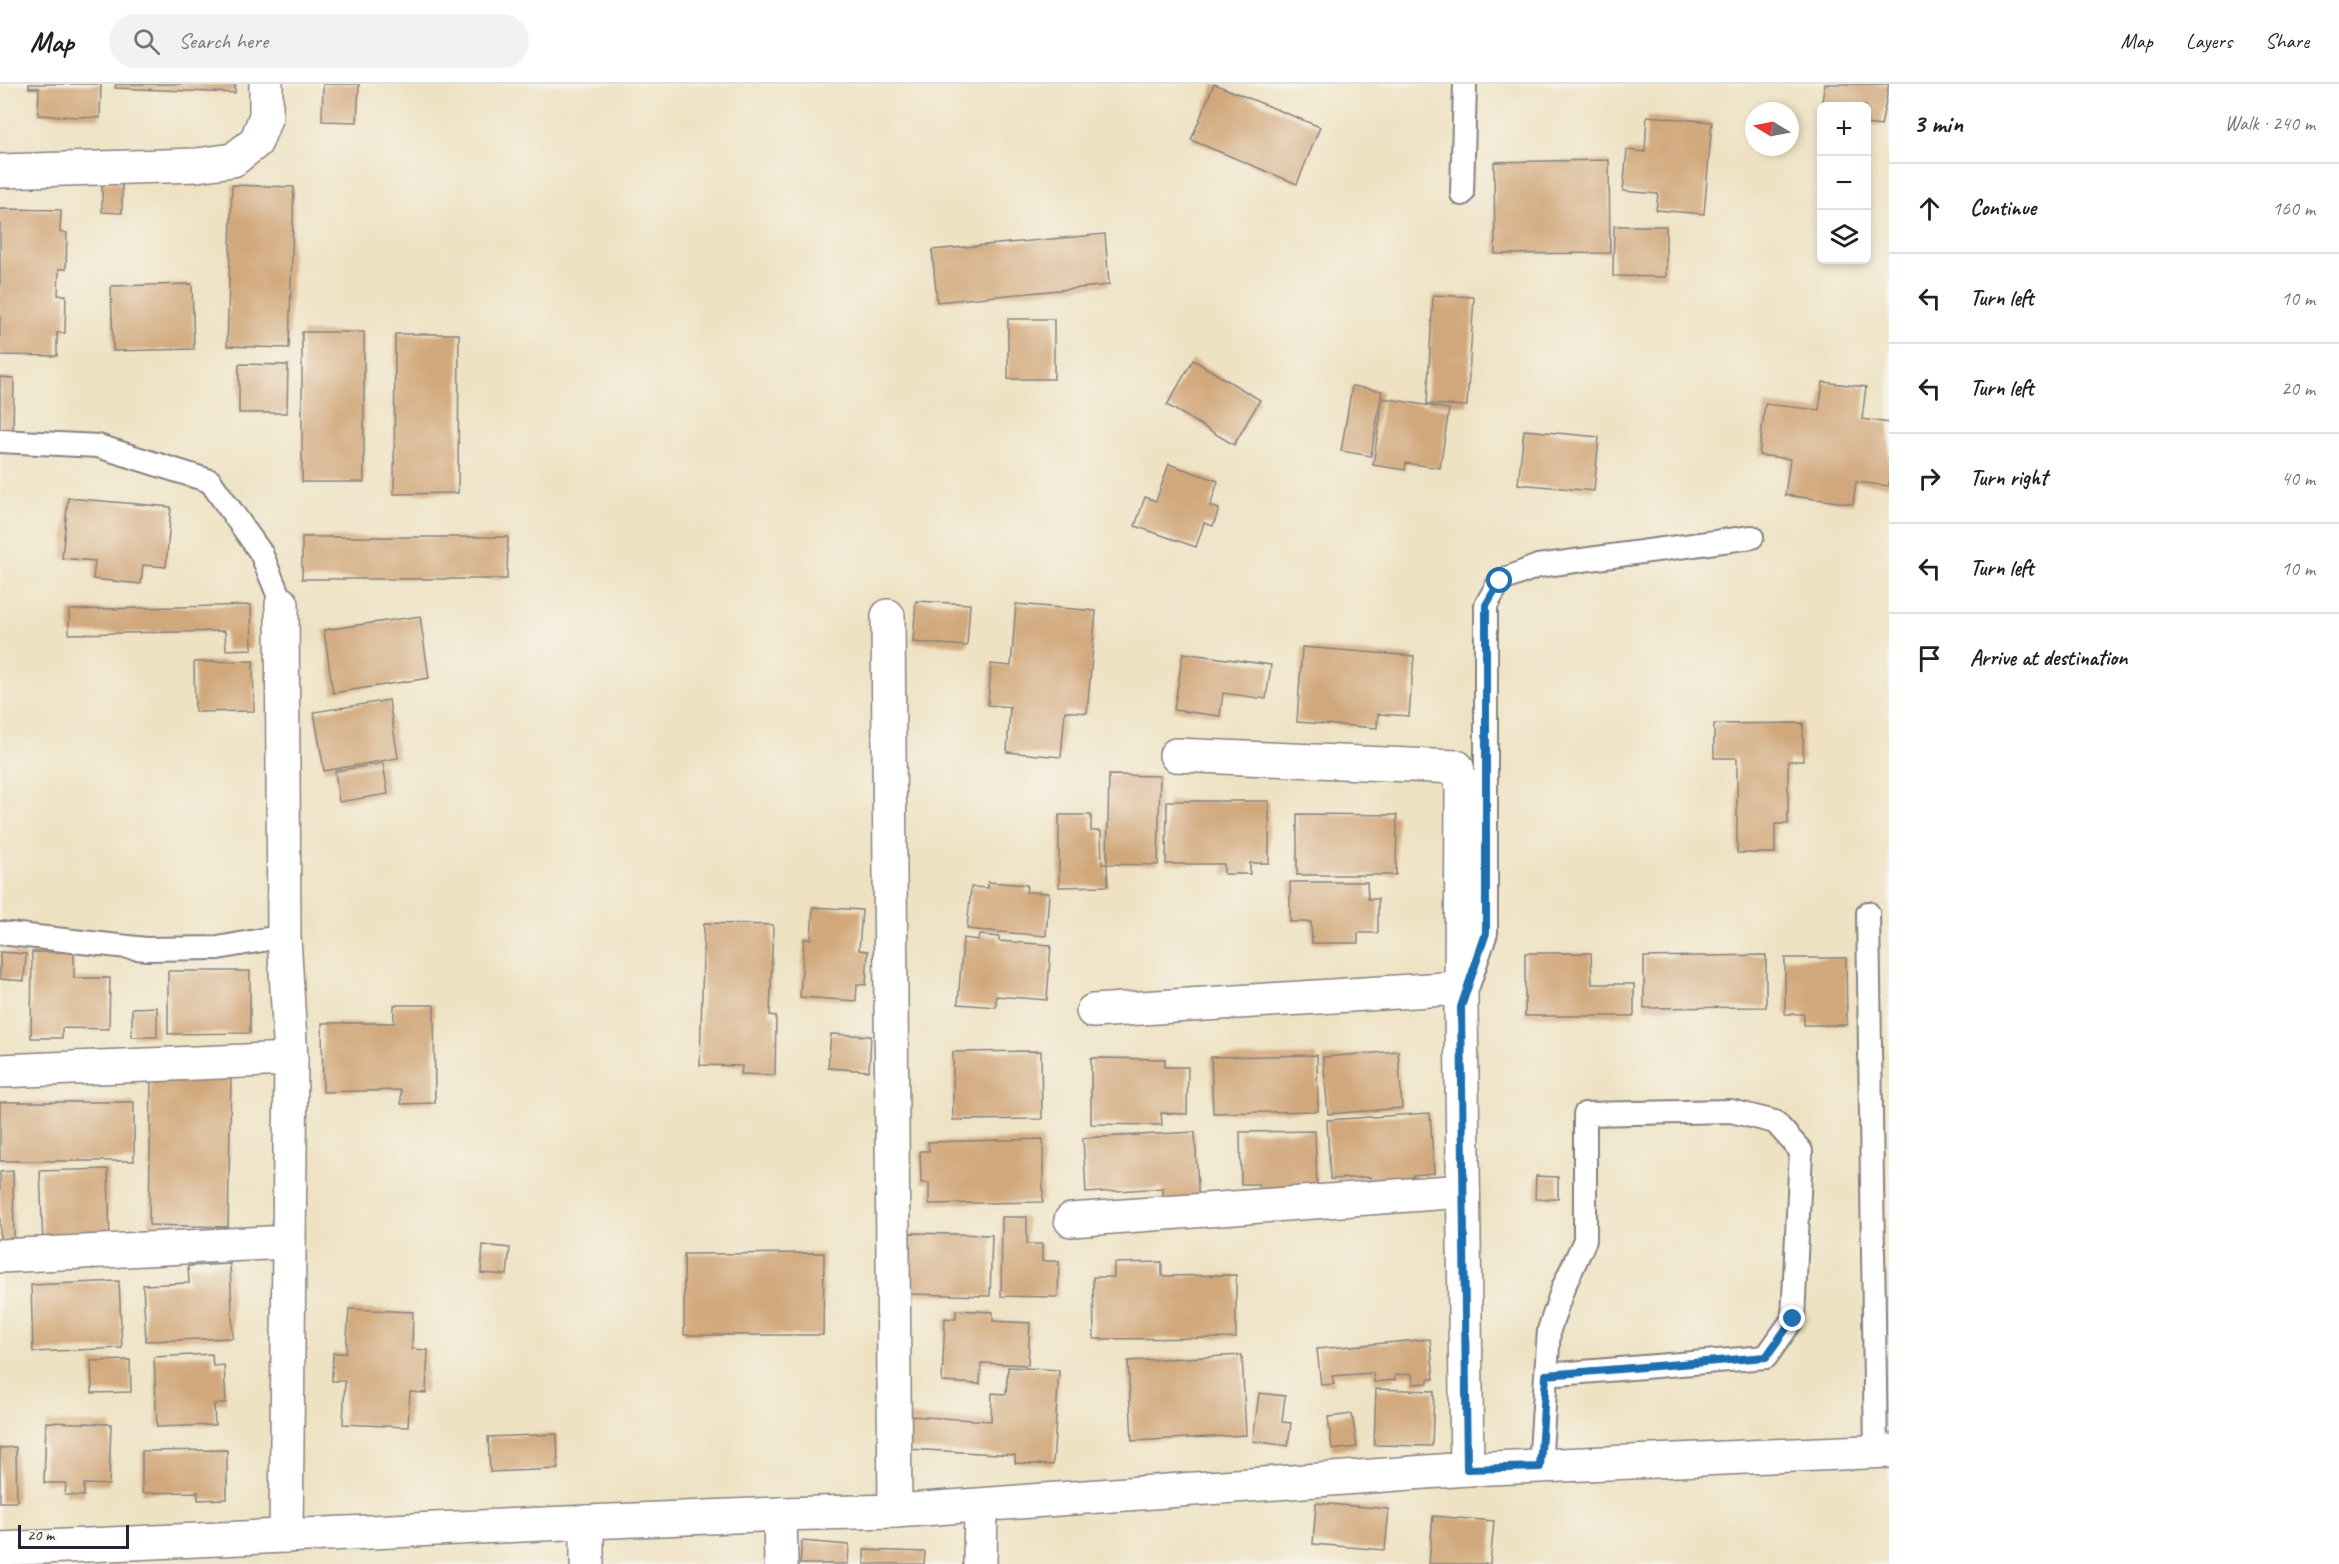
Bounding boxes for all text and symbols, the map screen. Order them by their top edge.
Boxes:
search box [109,14,529,68]
text: Map [30,24,73,59]
icon: search [130,25,163,58]
text: Search here [178,27,268,55]
text: Map [2120,28,2153,54]
text: Layers [2186,28,2232,54]
text: Share [2265,28,2309,54]
north arrow [1745,102,1799,156]
map controls [1817,102,1871,264]
button: + [1817,102,1871,156]
text: 3 min [1913,107,1963,140]
text: Walk · 240 m [2225,111,2315,136]
button: − [1817,156,1871,210]
icon: ahead [1913,192,1946,225]
text: Continue [1970,194,2036,222]
text: 160 m [2272,196,2315,221]
button: layers [1817,210,1871,264]
icon: left [1913,282,1946,315]
text: Turn left [1970,284,2034,312]
text: 10 m [2281,286,2315,311]
icon: left [1913,372,1946,405]
text: Turn left [1970,374,2034,402]
text: 20 m [2281,376,2315,401]
icon: right [1913,462,1946,495]
text: Turn right [1970,464,2047,492]
text: 40 m [2281,466,2315,491]
icon: left [1913,552,1946,585]
text: Turn left [1970,554,2034,582]
text: 10 m [2281,556,2315,581]
route start [1486,567,1512,593]
icon: arrive [1913,642,1946,675]
text: Arrive at destination [1970,644,2127,672]
route end [1779,1305,1805,1331]
scale bar [18,1522,129,1550]
text: 20 m [27,1525,54,1545]

